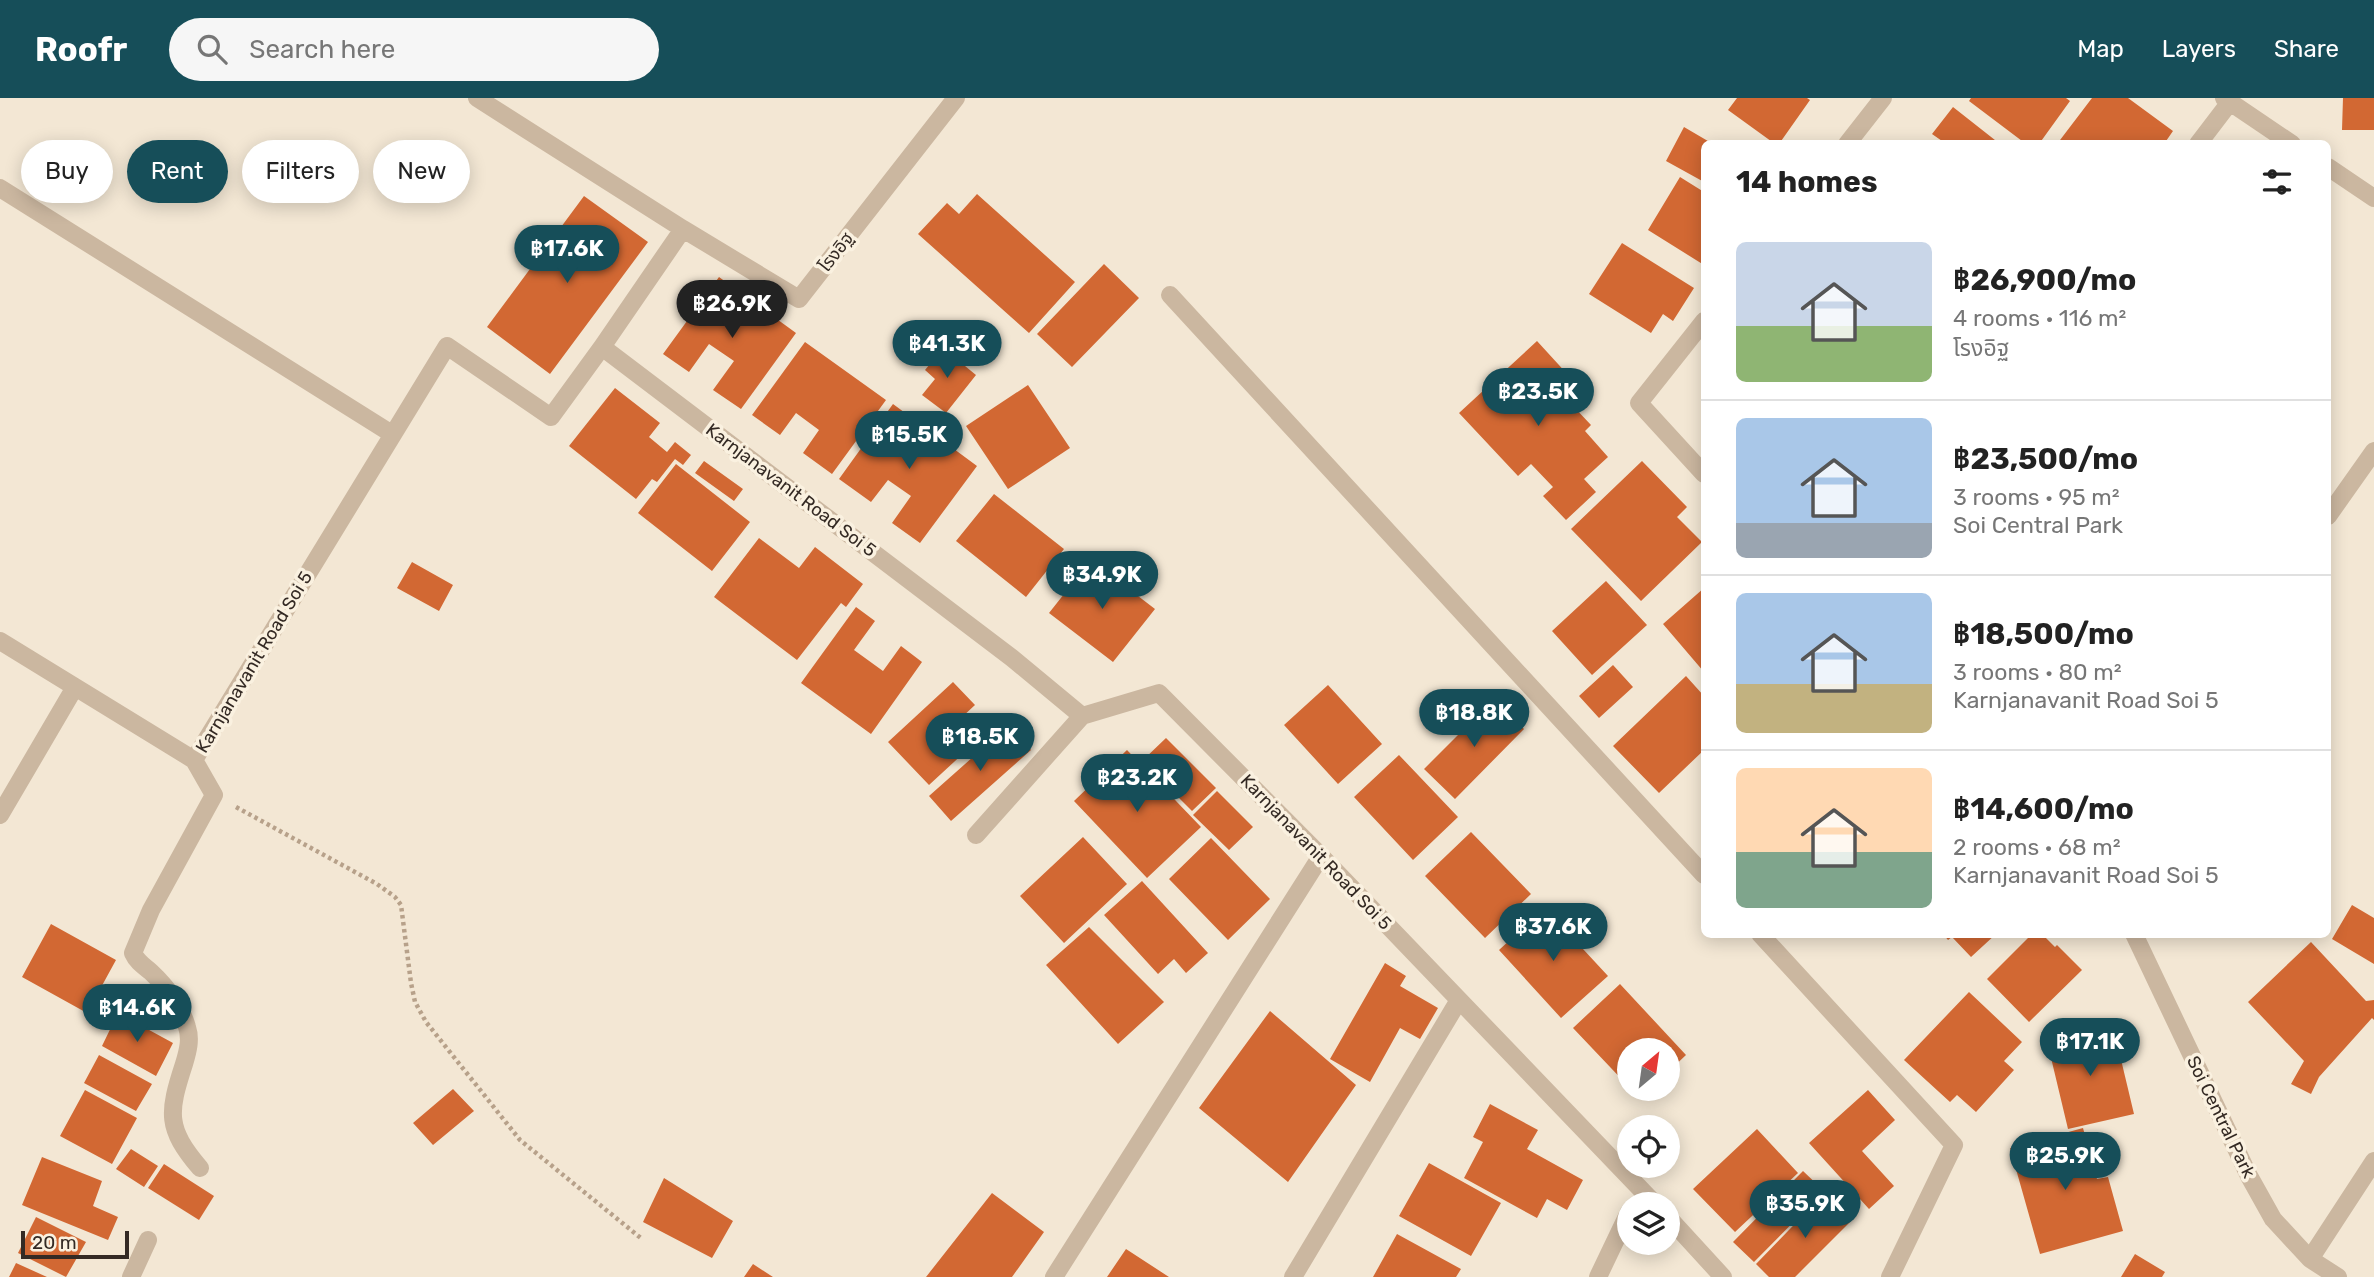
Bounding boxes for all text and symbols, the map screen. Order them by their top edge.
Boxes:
search box [169,18,659,81]
text: Roofr [35,30,127,69]
icon: search [193,30,231,68]
text: Search here [249,34,395,65]
text: Map [2077,35,2124,63]
text: Layers [2162,35,2236,63]
text: Share [2274,35,2339,63]
chip: Buy [21,140,113,203]
chip: Rent [127,140,228,203]
chip: Filters [242,140,359,203]
chip: New [373,140,470,203]
icon: filters [2258,163,2296,201]
text: 14 homes [1736,164,1878,200]
pin: ฿17.6K [510,226,624,285]
street label: โรงอิฐ [814,228,858,276]
text: ฿17.6K [530,234,604,262]
text: ฿26,900/mo [1953,262,2136,298]
icon: home [1792,270,1876,354]
pin: ฿26.9K [675,280,789,340]
text: ฿26.9K [693,289,771,317]
text: 4 rooms · 116 m² [1953,304,2126,332]
pin: ฿41.3K [890,320,1004,380]
text: ฿41.3K [909,329,985,357]
text: โรงอิฐ [1953,334,2009,362]
pin: ฿23.5K [1481,368,1595,428]
text: ฿23.5K [1498,377,1578,405]
pin: ฿15.5K [852,412,966,471]
street label: Karnjanavanit Road Soi 5 [701,419,881,561]
text: ฿15.5K [871,420,947,448]
text: ฿23,500/mo [1953,441,2138,477]
icon: home [1792,446,1876,530]
text: 3 rooms · 95 m² [1953,483,2120,511]
text: Soi Central Park [1953,511,2123,539]
pin: ฿34.9K [1045,552,1159,611]
text: ฿34.9K [1062,560,1142,588]
street label: Karnjanavanit Road Soi 5 [191,567,317,757]
text: ฿18,500/mo [1953,616,2134,652]
icon: home [1792,621,1876,705]
text: 3 rooms · 80 m² [1953,658,2122,686]
text: Karnjanavanit Road Soi 5 [1953,686,2219,714]
pin: ฿18.8K [1417,690,1531,749]
text: ฿18.8K [1435,698,1513,726]
pin: ฿18.5K [923,714,1037,773]
text: ฿18.5K [942,722,1018,750]
pin: ฿23.2K [1080,754,1194,814]
text: ฿23.2K [1097,763,1177,791]
street label: Karnjanavanit Road Soi 5 [1236,770,1396,934]
text: ฿14,600/mo [1953,791,2134,827]
icon: home [1792,796,1876,880]
text: 2 rooms · 68 m² [1953,833,2121,861]
text: Karnjanavanit Road Soi 5 [1953,861,2219,889]
pin: ฿37.6K [1496,904,1610,963]
text: ฿37.6K [1514,912,1592,940]
pin: ฿14.6K [80,984,194,1044]
text: ฿14.6K [99,993,175,1021]
pin: ฿17.1K [2033,1018,2147,1078]
text: ฿17.1K [2056,1027,2124,1055]
north arrow [1617,1038,1680,1101]
map controls [1617,1038,1680,1255]
street label: Soi Central Park [2182,1052,2260,1182]
button: locate [1617,1115,1680,1178]
pin: ฿25.9K [2008,1132,2122,1192]
text: ฿25.9K [2026,1141,2104,1169]
pin: ฿35.9K [1748,1180,1862,1240]
text: ฿35.9K [1766,1189,1844,1217]
button: layers [1617,1192,1680,1255]
scale bar [21,1228,130,1260]
text: 20 m [32,1231,77,1254]

